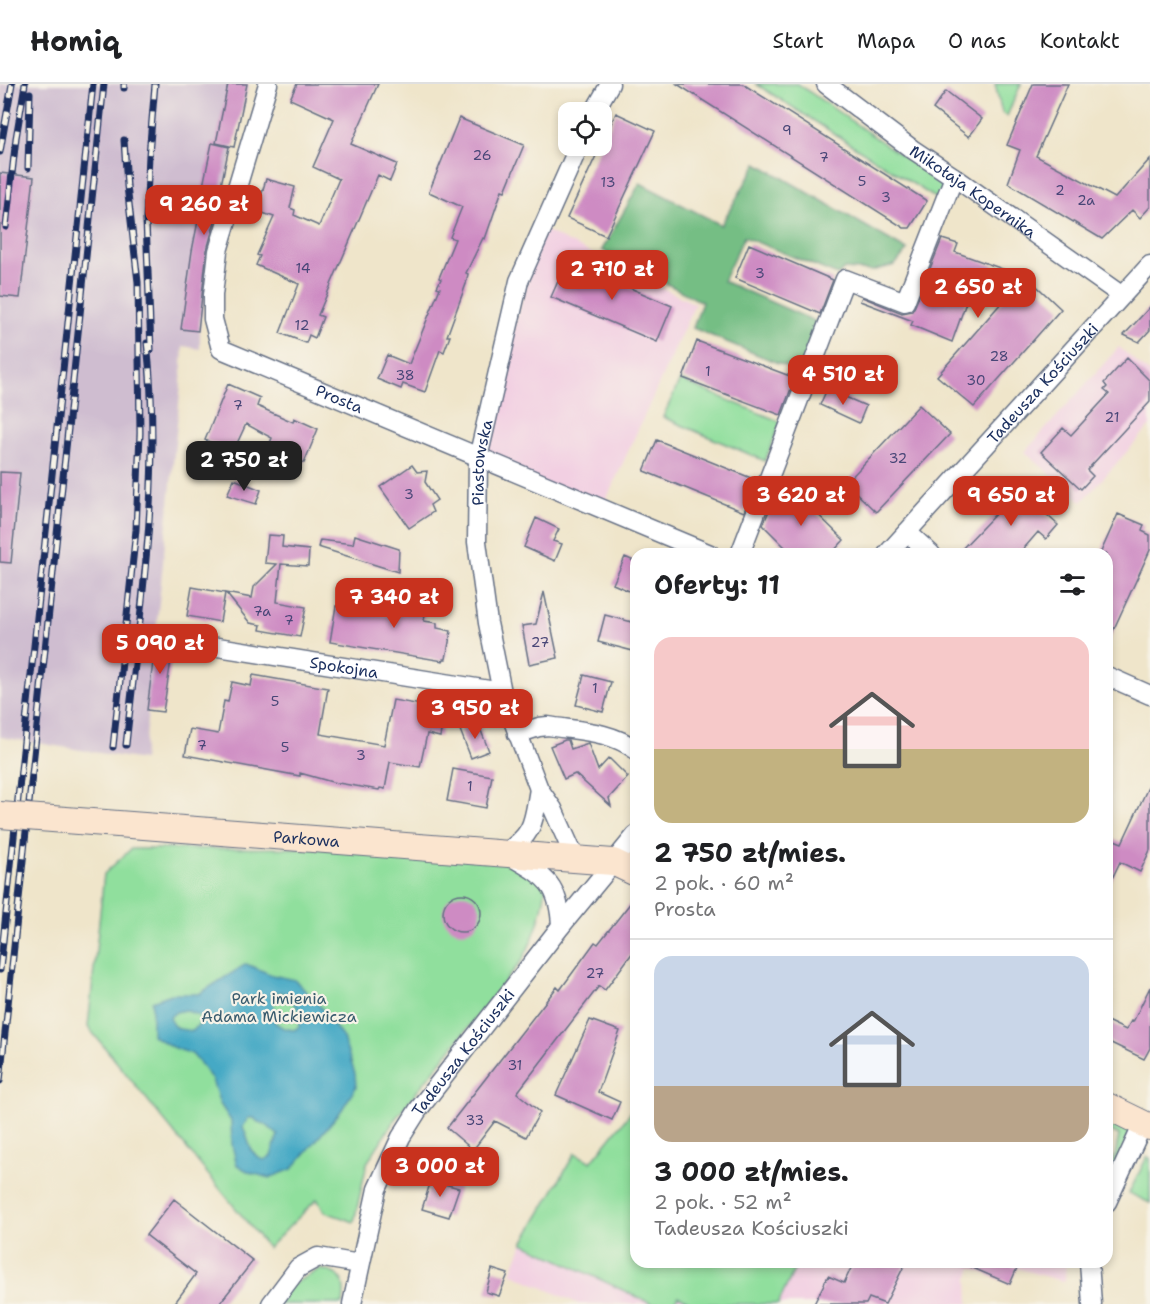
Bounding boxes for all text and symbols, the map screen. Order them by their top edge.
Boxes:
text: Homiq [30,22,120,60]
text: Start [773,27,824,55]
text: Mapa [857,27,915,55]
text: O nas [948,27,1007,55]
text: Kontakt [1040,27,1120,55]
map controls [558,102,612,156]
button: locate [558,102,612,156]
house number: 9 [782,121,792,139]
street label: Mikołaja Kopernika [906,140,1041,242]
house number: 26 [473,146,492,164]
house number: 7 [819,148,829,166]
house number: 5 [858,172,866,190]
house number: 13 [601,173,615,191]
house number: 2 [1055,181,1065,199]
pin: 9 260 zł [142,185,266,236]
house number: 3 [881,188,891,206]
text: 9 260 zł [159,191,249,217]
house number: 2a [1077,191,1095,209]
pin: 2 710 zł [550,250,674,301]
text: 2 710 zł [570,256,654,282]
house number: 14 [295,259,311,277]
house number: 3 [755,264,765,282]
pin: 2 650 zł [916,268,1040,319]
text: 2 650 zł [934,274,1022,300]
house number: 12 [295,316,309,334]
street label: Tadeusza Kościuszki [982,318,1103,448]
house number: 28 [989,347,1009,365]
pin: 4 510 zł [781,355,905,406]
text: 4 510 zł [802,361,884,387]
house number: 1 [705,362,711,380]
house number: 38 [395,366,415,384]
house number: 30 [966,371,986,389]
street label: Prosta [313,379,366,418]
house number: 7 [233,396,243,414]
house number: 21 [1105,408,1119,426]
street label: Piastowska [467,417,497,506]
pin: 2 750 zł [182,441,306,492]
text: 2 750 zł [200,447,288,473]
house number: 32 [889,449,907,467]
pin: 3 620 zł [739,476,863,527]
pin: 9 650 zł [949,476,1073,527]
text: 3 620 zł [757,482,845,508]
text: 9 650 zł [967,482,1055,508]
house number: 3 [404,485,414,503]
text: Oferty: 11 [654,567,780,602]
icon: filters [1056,568,1089,601]
pin: 7 340 zł [332,578,456,629]
text: 7 340 zł [349,584,439,610]
house number: 7a [253,602,271,620]
house number: 7 [284,611,294,629]
pin: 5 090 zł [98,624,222,675]
text: 5 090 zł [116,630,204,656]
house number: 27 [531,633,549,651]
street label: Spokojna [308,651,380,683]
icon: home [818,676,926,784]
house number: 1 [592,679,598,697]
pin: 3 950 zł [413,689,537,740]
house number: 5 [271,692,279,710]
text: 3 950 zł [431,695,519,721]
house number: 7 [197,736,207,754]
house number: 5 [281,738,289,756]
house number: 3 [356,746,366,764]
house number: 1 [467,777,473,795]
street label: Parkowa [272,825,341,851]
text: 2 750 zł/mies. [654,835,846,870]
text: 2 pok. · 60 m² [654,870,794,896]
text: Prosta [654,896,716,922]
house number: 27 [586,964,604,982]
street label: Tadeusza Kościuszki [407,984,519,1120]
park label: Park imienia Adama Mickiewicza [201,988,357,1027]
icon: home [818,995,926,1103]
house number: 31 [508,1056,522,1074]
house number: 33 [466,1111,484,1129]
pin: 3 000 zł [378,1147,502,1198]
text: 3 000 zł [395,1153,485,1179]
text: 3 000 zł/mies. [654,1154,849,1189]
text: 2 pok. · 52 m² [654,1189,792,1215]
text: Tadeusza Kościuszki [654,1215,849,1241]

